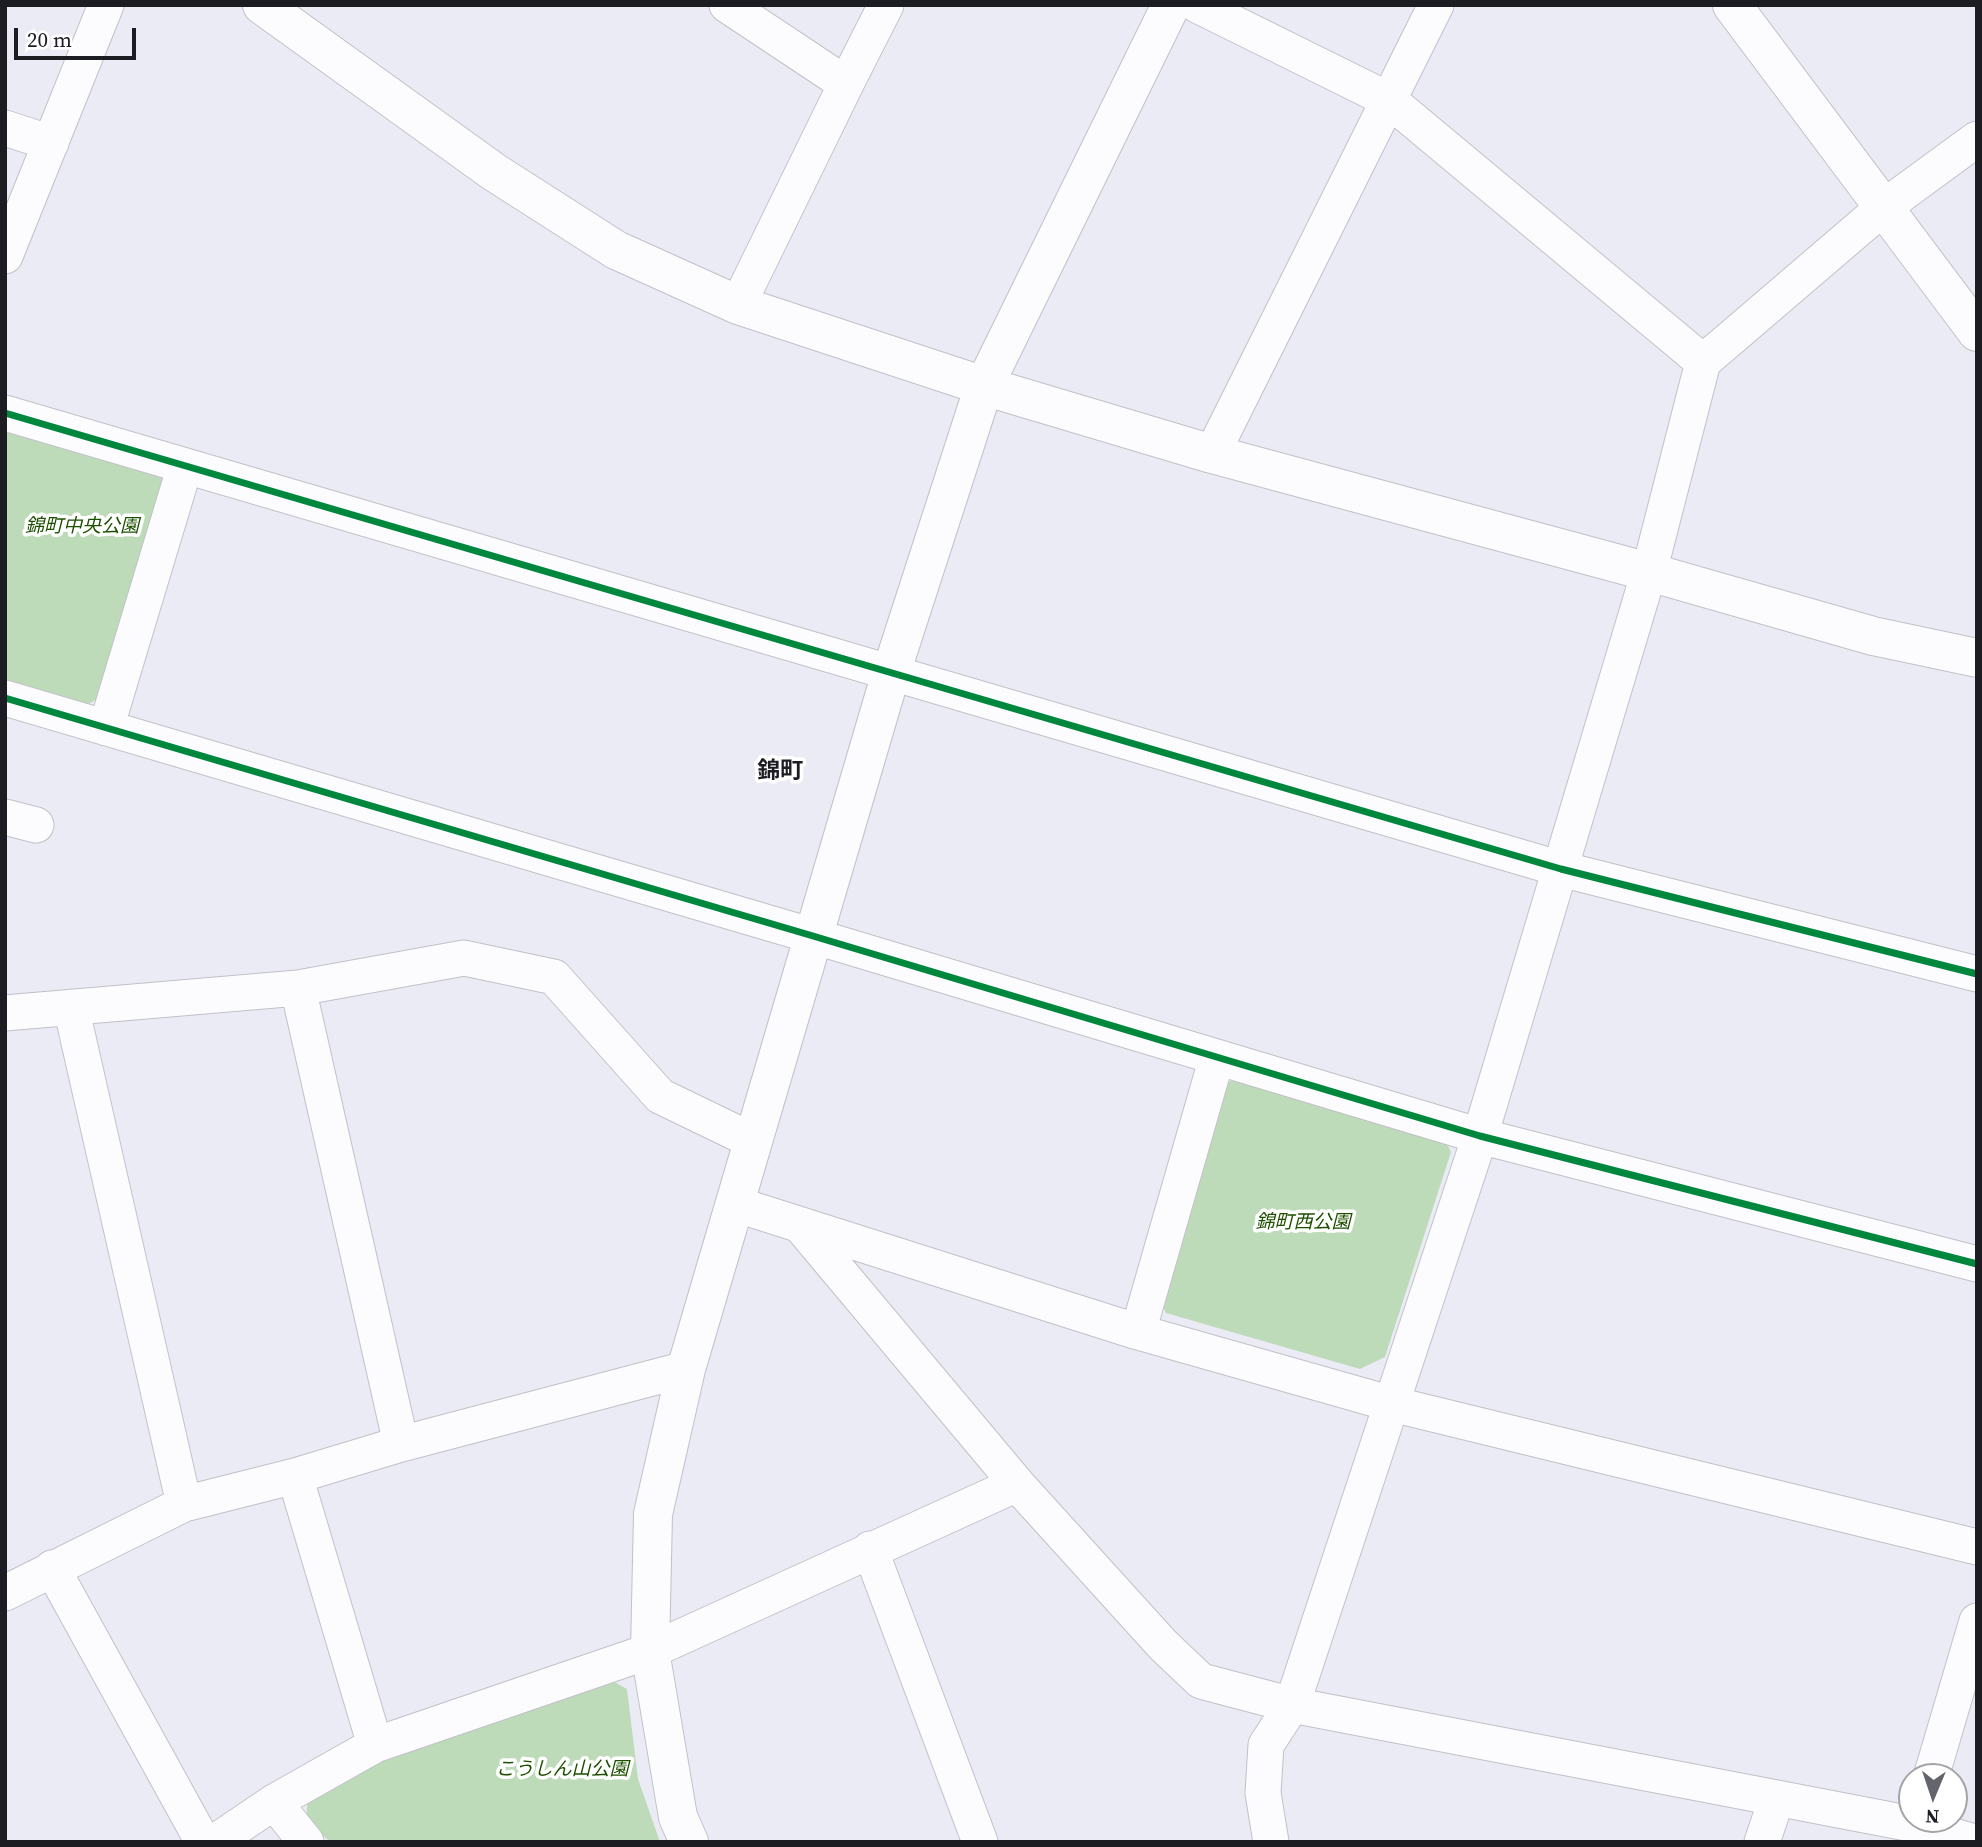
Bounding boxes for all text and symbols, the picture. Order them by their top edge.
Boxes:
scale bar [18,14,140,58]
text: 20 m [27,25,72,54]
park label: 錦町中央公園 [25,516,139,538]
district label: 錦町 [757,758,803,786]
park label: 錦町西公園 [1256,1212,1350,1234]
park label: こうしん山公園 [496,1759,628,1781]
north arrow [1898,1763,1968,1833]
text: N [1925,1804,1940,1830]

